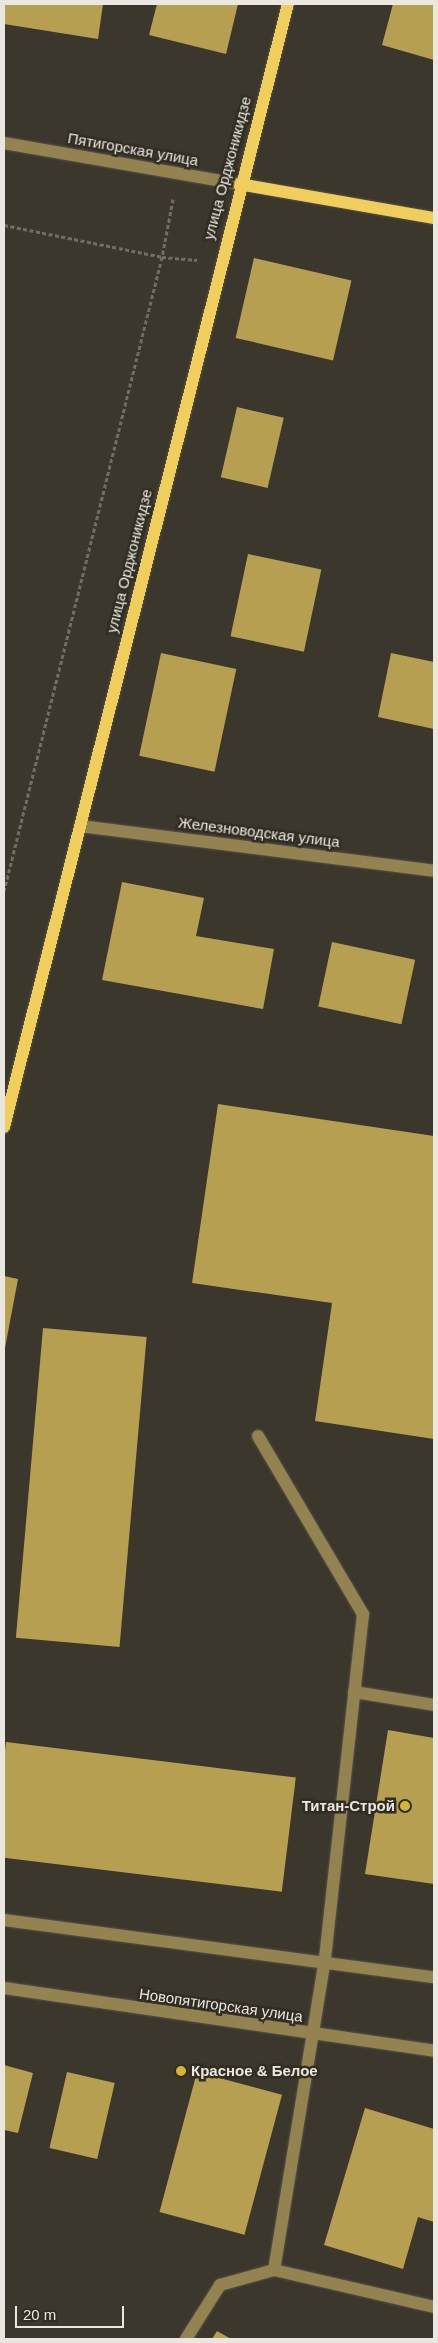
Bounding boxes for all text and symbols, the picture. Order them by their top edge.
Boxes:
street label: улица Орджоникидзе [199,94,255,242]
street label: Пятигорская улица [66,129,200,169]
street label: улица Орджоникидзе [102,487,156,635]
street label: Железноводская улица [177,813,341,851]
place label: Титан-Строй [302,1797,395,1815]
marker: Титан-Строй [399,1800,411,1812]
street label: Новопятигорская улица [138,1985,304,2025]
place label: Красное & Белое [191,2062,318,2080]
marker: Красное & Белое [175,2065,187,2077]
scale bar [18,2296,126,2328]
text: 20 m [23,2306,56,2323]

